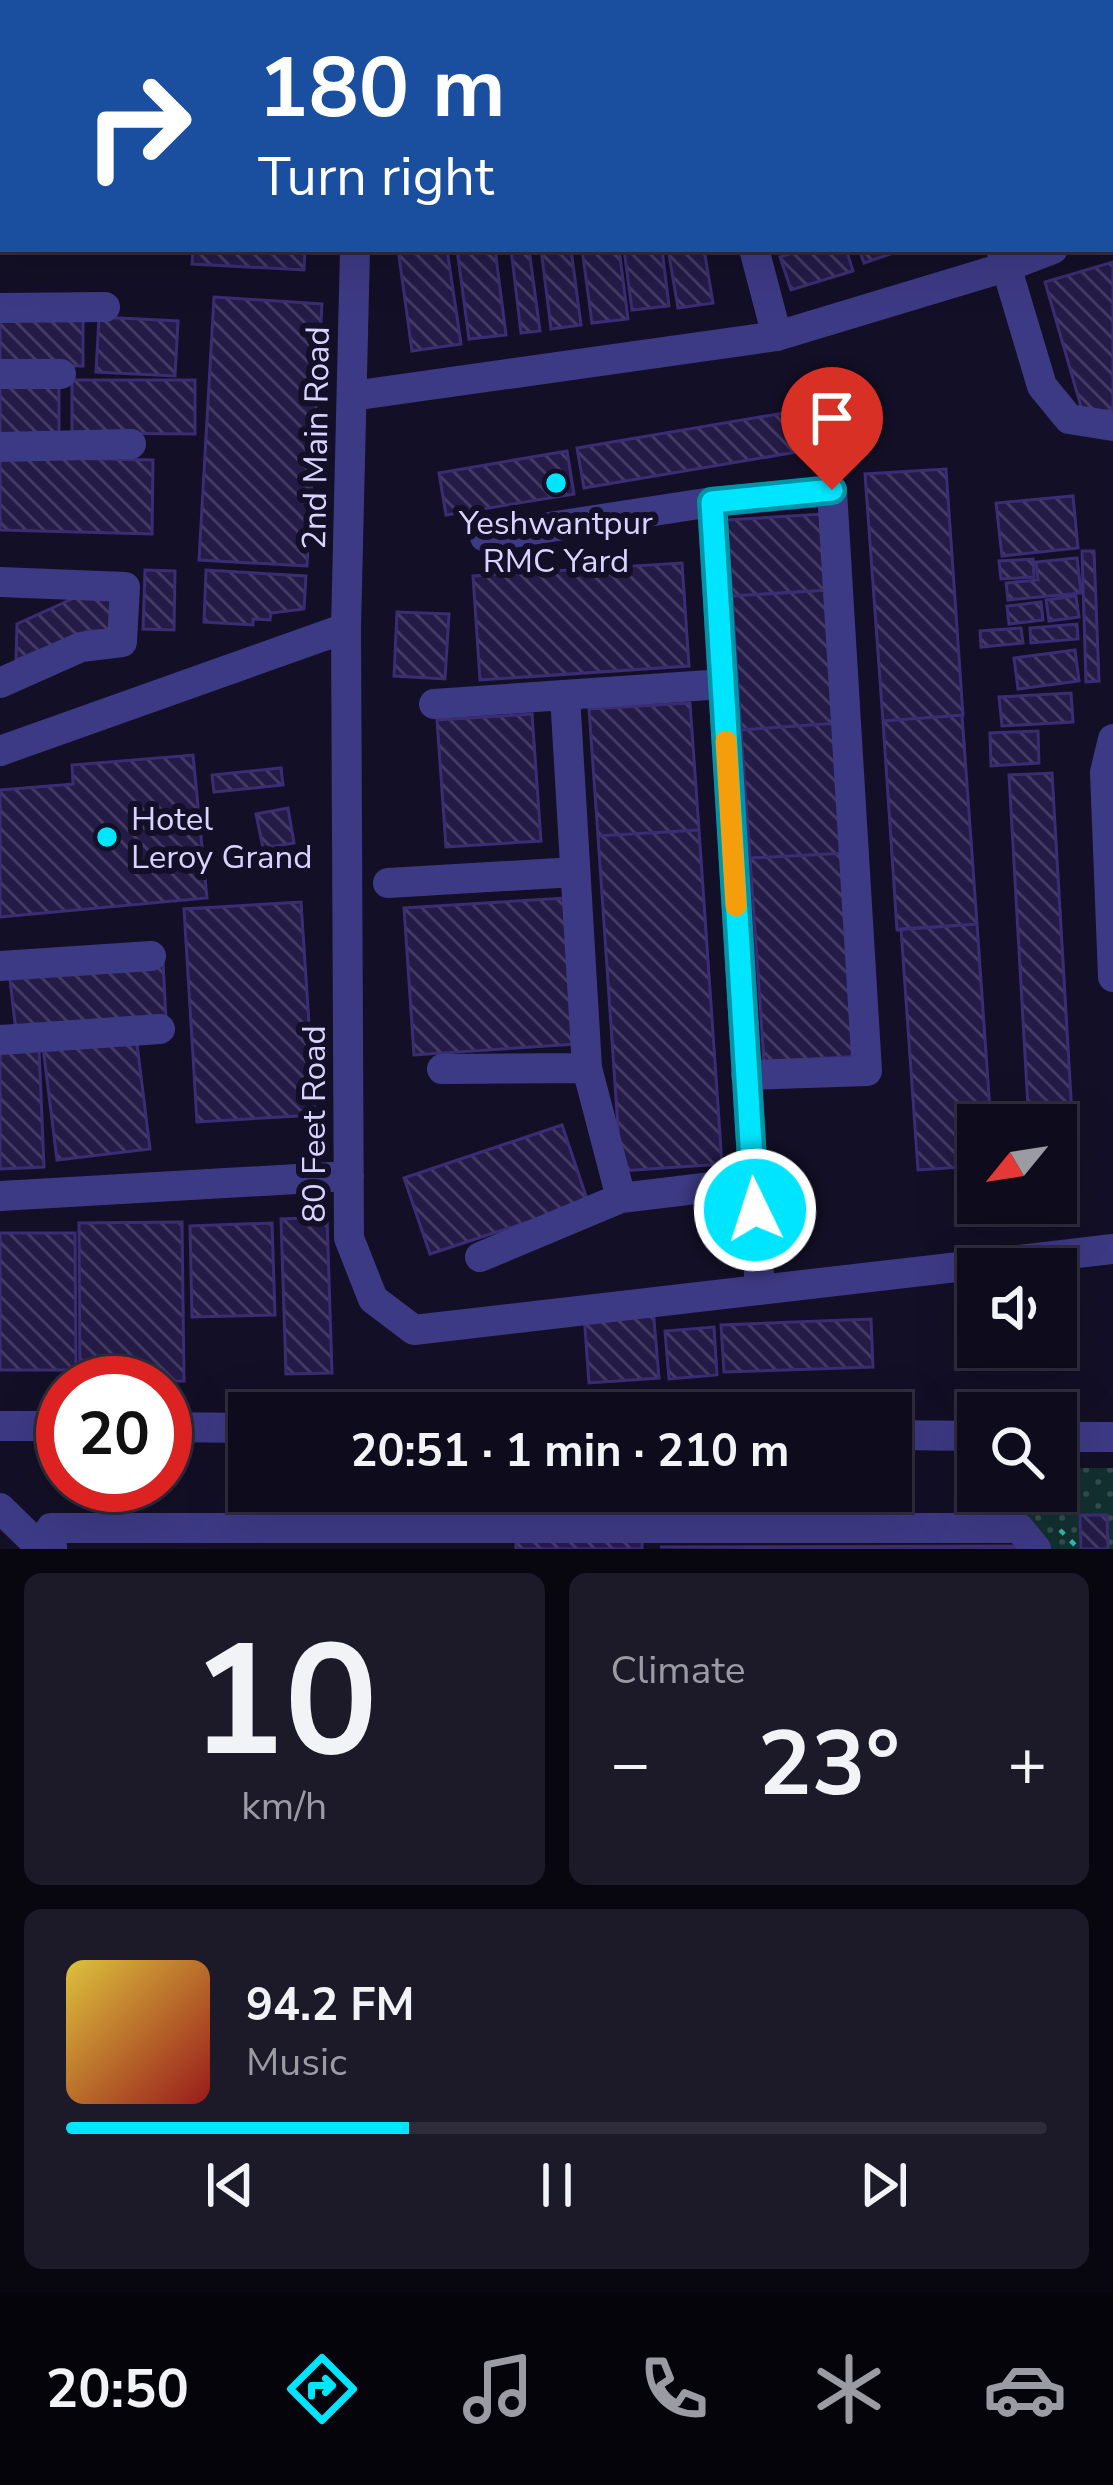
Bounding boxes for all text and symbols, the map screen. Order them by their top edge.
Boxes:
text: 180 m [258,31,506,146]
icon: right [60,48,216,204]
text: Turn right [258,140,494,214]
street label: 2nd Main Road [292,326,341,550]
pin [781,367,883,490]
icon: arrive [799,385,865,451]
marker: Yeshwantpur RMC Yard [543,470,569,496]
place label: Yeshwantpur RMC Yard [458,501,653,584]
place label: Hotel Leroy Grand [131,797,313,880]
marker: Hotel Leroy Grand [94,824,120,850]
street label: 80 Feet Road [292,1025,337,1223]
north arrow [957,1104,1077,1224]
map controls [957,1104,1077,1512]
position arrow [692,1147,818,1273]
button: sound [957,1248,1077,1368]
speed limit sign: 20 [36,1356,192,1512]
button: search [957,1392,1077,1512]
text: 20:51 · 1 min · 210 m [350,1421,790,1482]
text: 10 [191,1595,378,1808]
text: Climate [611,1644,746,1697]
text: 23° [758,1703,900,1826]
text: − [611,1719,650,1809]
text: + [1007,1719,1047,1809]
text: km/h [241,1780,327,1833]
text: 94.2 FM [246,1975,415,2036]
text: Music [246,2036,347,2089]
icon: previous [197,2152,263,2218]
icon: pause [524,2152,590,2218]
icon: next [851,2152,917,2218]
icon: directions [280,2347,364,2431]
icon: music [456,2347,540,2431]
icon: phone [632,2347,716,2431]
icon: climate [807,2347,891,2431]
icon: car [983,2347,1067,2431]
text: 20:50 [46,2352,189,2426]

